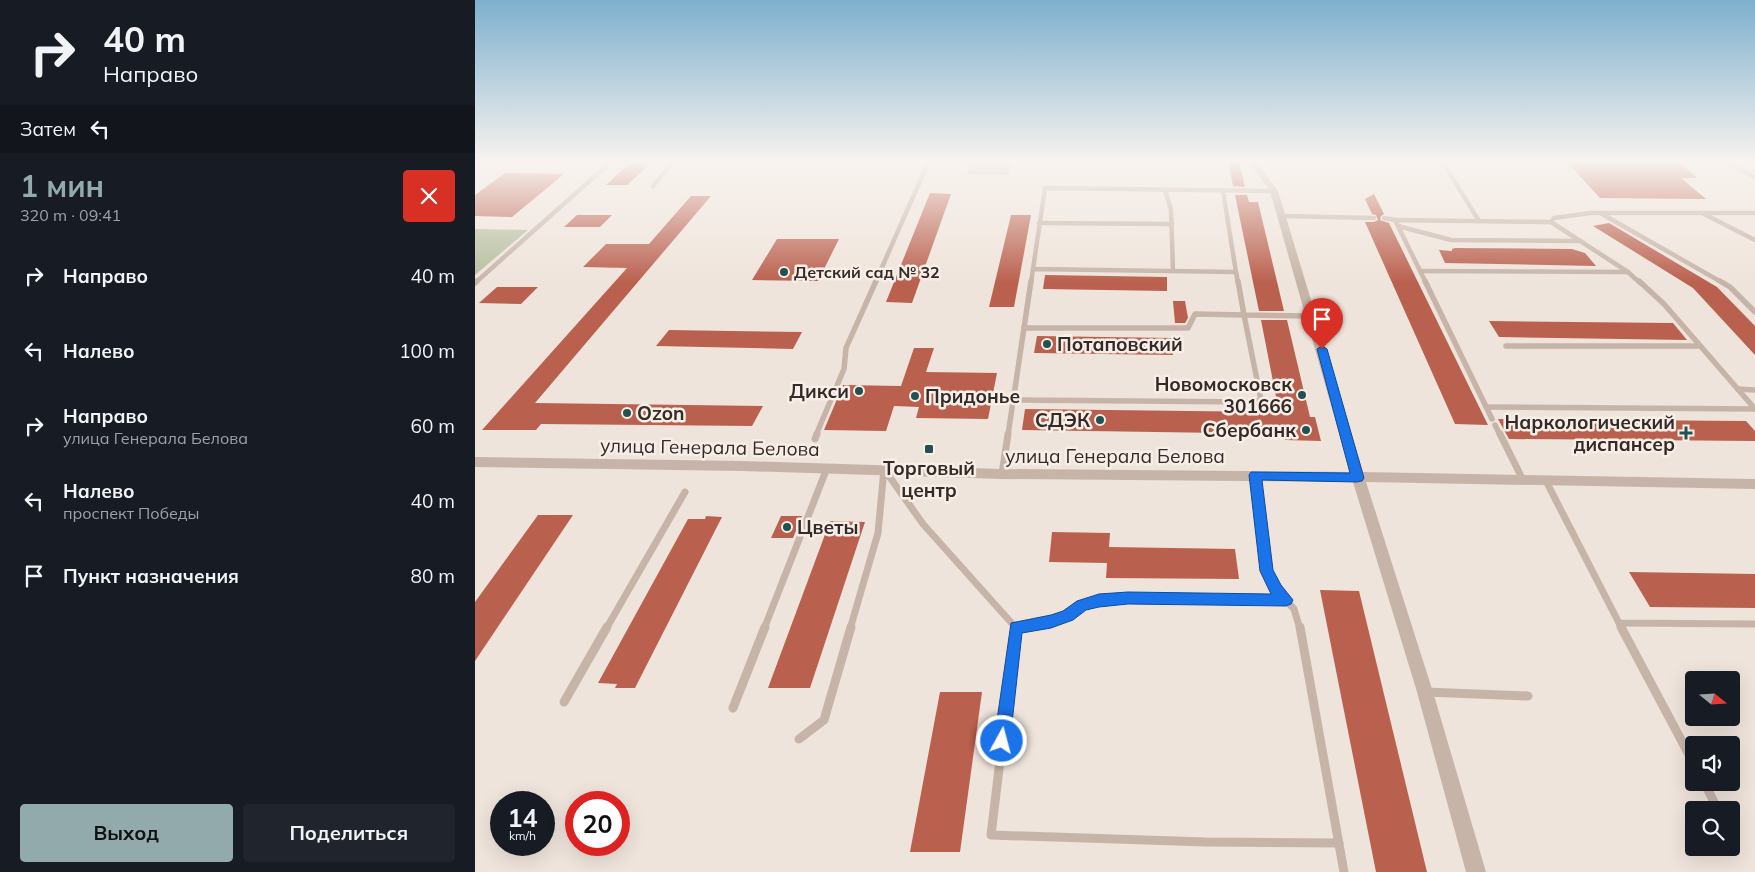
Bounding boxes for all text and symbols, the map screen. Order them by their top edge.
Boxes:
text: 40 m [103,17,186,61]
icon: right [20,20,85,85]
text: Направо [103,60,198,88]
icon: left [86,115,114,143]
text: Затем [20,117,76,141]
text: 1 мин [20,167,104,205]
button: close [403,170,455,222]
text: 320 m · 09:41 [20,205,121,225]
icon: right [20,262,48,290]
place label: Детский сад № 32 [794,262,940,282]
text: Направо [63,264,148,288]
text: 40 m [411,264,455,288]
marker: Детский сад № 32 [778,266,790,278]
pin [1301,298,1343,349]
icon: arrive [1308,305,1336,333]
place label: Потаповский [1057,332,1183,356]
icon: left [20,337,48,365]
marker: Потаповский [1041,338,1053,350]
text: Налево [63,339,135,363]
text: 100 m [399,339,455,363]
place label: Новомосковск 301666 [1155,372,1292,418]
place label: Дикси [789,379,849,403]
place label: Придонье [925,384,1020,408]
marker: Дикси [853,385,865,397]
marker: Новомосковск 301666 [1296,389,1308,401]
marker: Придонье [909,390,921,402]
place label: Ozon [637,401,684,425]
text: Направо [63,404,148,428]
marker: Ozon [621,407,633,419]
place label: СДЭК [1035,408,1091,432]
place label: Наркологический диспансер [1505,410,1675,456]
icon: right [20,412,48,440]
text: 60 m [411,414,455,438]
marker: СДЭК [1094,414,1106,426]
place label: Сбербанк [1203,418,1296,442]
marker: Сбербанк [1300,424,1312,436]
marker: Наркологический диспансер [1679,426,1693,440]
text: улица Генерала Белова [63,428,248,448]
street label: улица Генерала Белова [600,433,820,461]
marker: Торговый центр [923,443,935,455]
street label: улица Генерала Белова [1005,444,1225,468]
place label: Торговый центр [883,456,975,502]
text: Налево [63,479,135,503]
icon: left [20,487,48,515]
text: 40 m [411,489,455,513]
text: проспект Победы [63,503,199,523]
place label: Цветы [797,515,858,539]
marker: Цветы [781,521,793,533]
icon: arrive [20,562,48,590]
text: Пункт назначения [63,564,239,588]
text: 80 m [411,564,455,588]
north arrow [1685,671,1740,726]
map controls [1685,671,1740,856]
position arrow [975,714,1027,766]
button: sound [1685,736,1740,791]
speed limit sign: 20 [565,791,630,856]
button: search [1685,801,1740,856]
text: 14 [507,802,538,833]
button: Выход [20,804,233,862]
button: Поделиться [243,804,455,862]
text: km/h [509,828,536,843]

